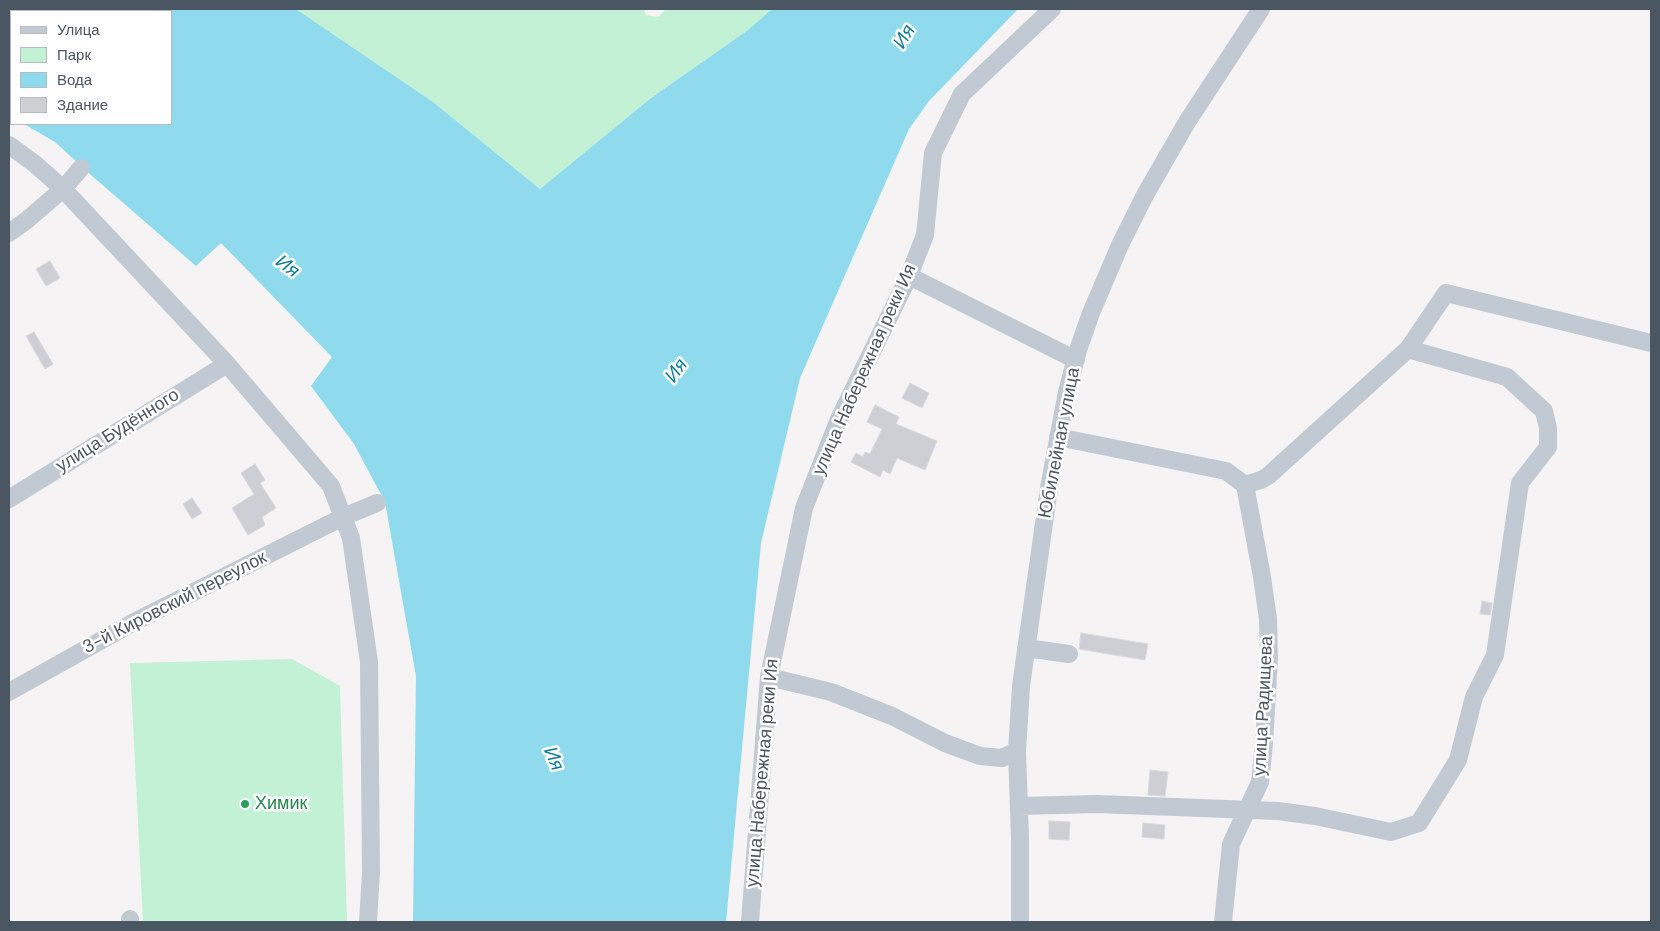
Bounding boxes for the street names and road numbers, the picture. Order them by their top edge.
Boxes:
street label: улица Набережная реки Ия [809,261,921,479]
street label: Юбилейная улица [1035,366,1085,520]
street label: улица Будённого [53,385,183,477]
street label: 3-й Кировский переулок [79,547,271,659]
street label: улица Радищева [1250,635,1278,777]
street label: улица Набережная реки Ия [742,658,784,888]

